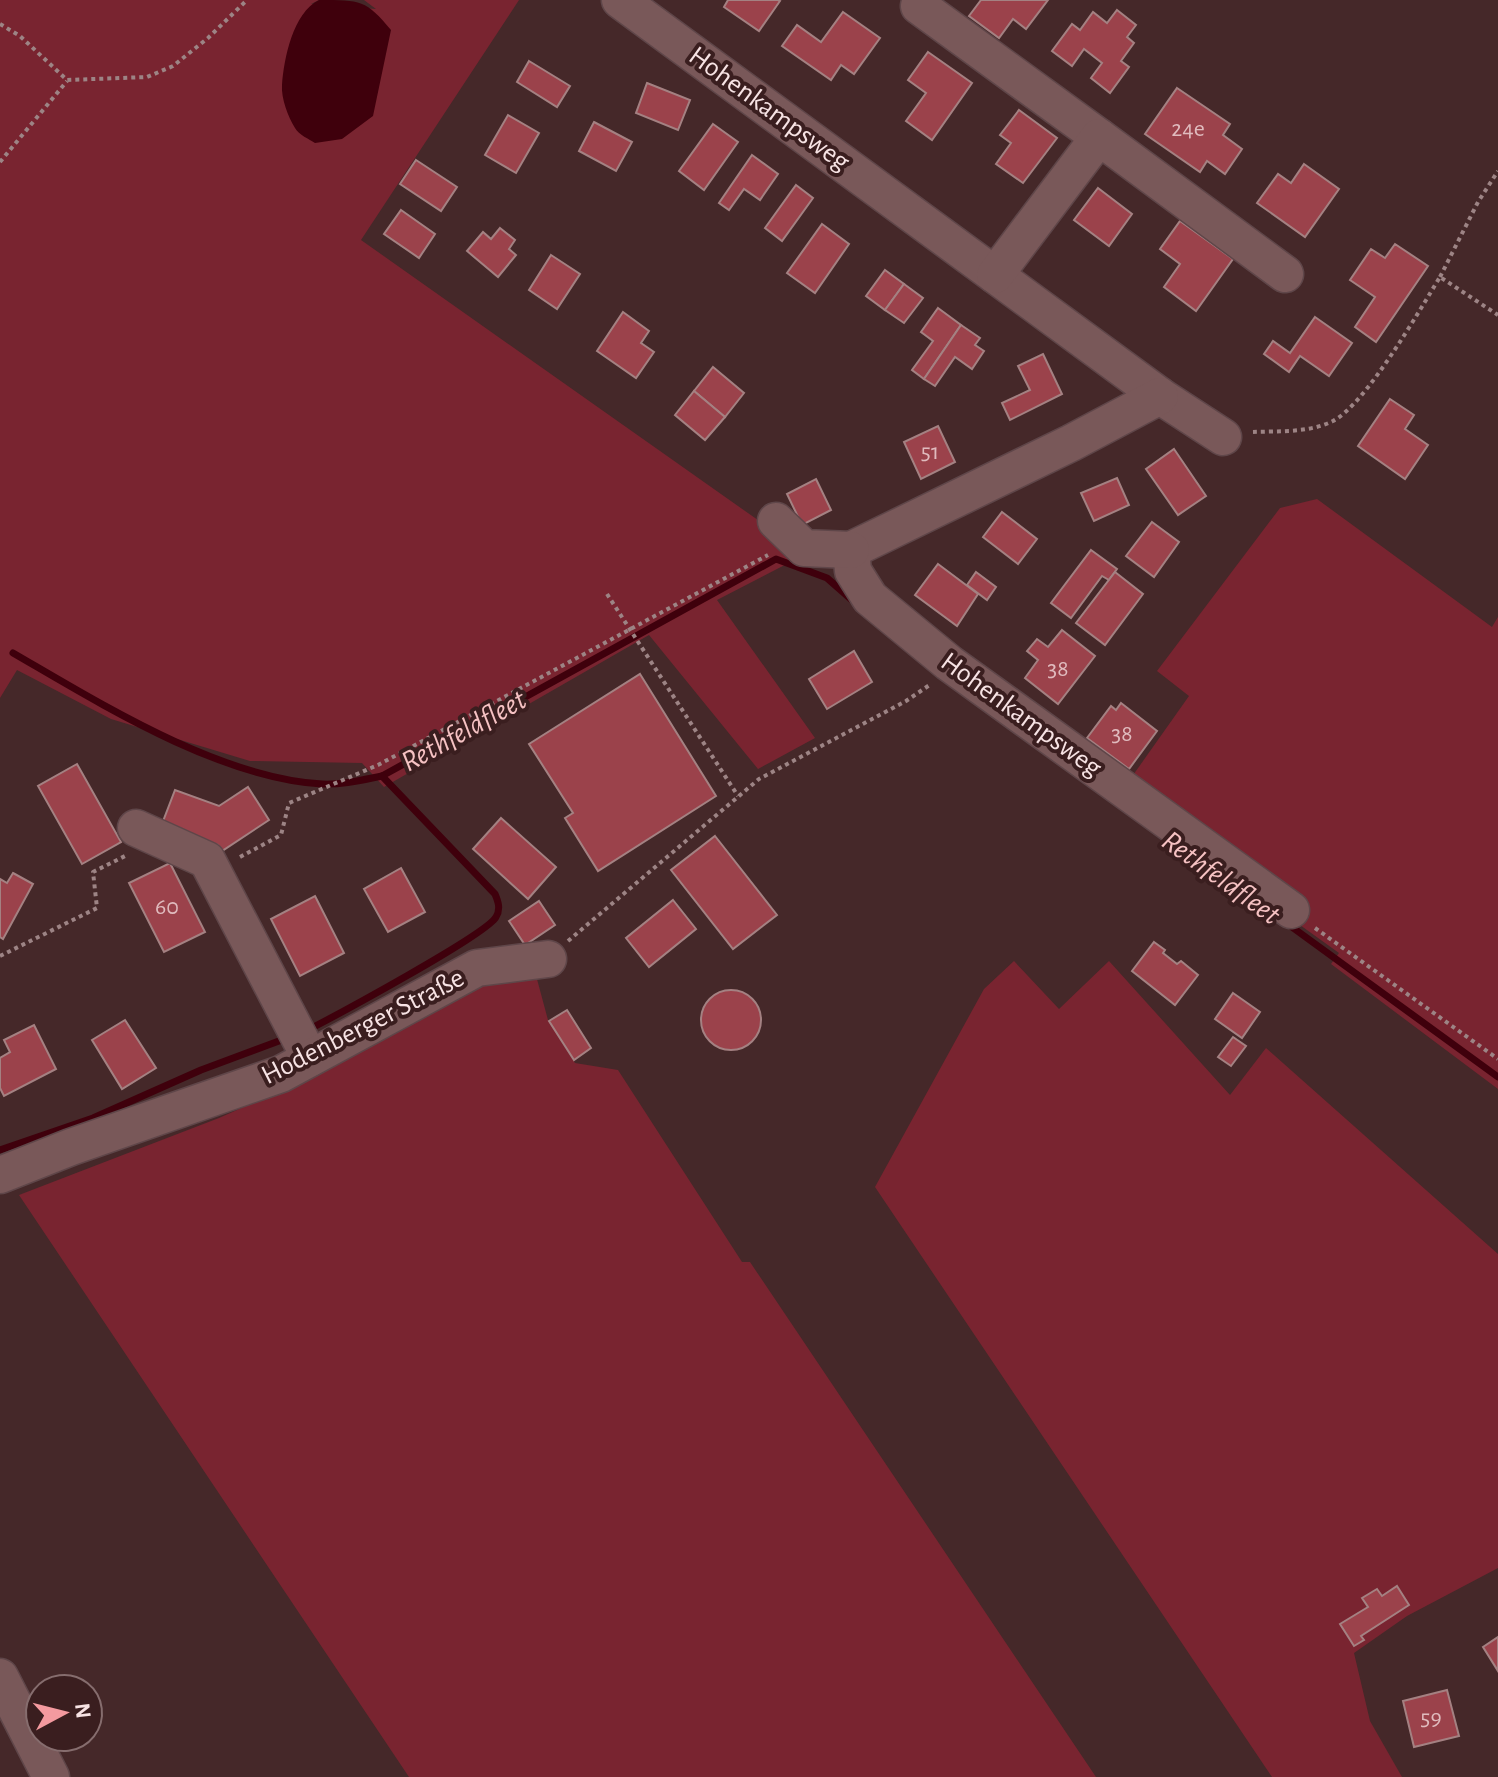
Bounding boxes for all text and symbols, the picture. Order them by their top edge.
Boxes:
street label: Hohenkampsweg [684,42,855,177]
house number: 24e [1171,117,1205,141]
house number: 51 [921,440,939,464]
street label: Hohenkampsweg [936,648,1107,783]
house number: 38 [1047,657,1069,681]
water label: Rethfeldfleet [396,684,532,778]
house number: 38 [1111,722,1133,746]
water label: Rethfeldfleet [1156,825,1286,931]
house number: 60 [155,895,179,919]
street label: Hodenberger Straße [257,964,469,1090]
north arrow [24,1673,104,1753]
text: N [71,1702,95,1720]
house number: 59 [1420,1706,1442,1730]

